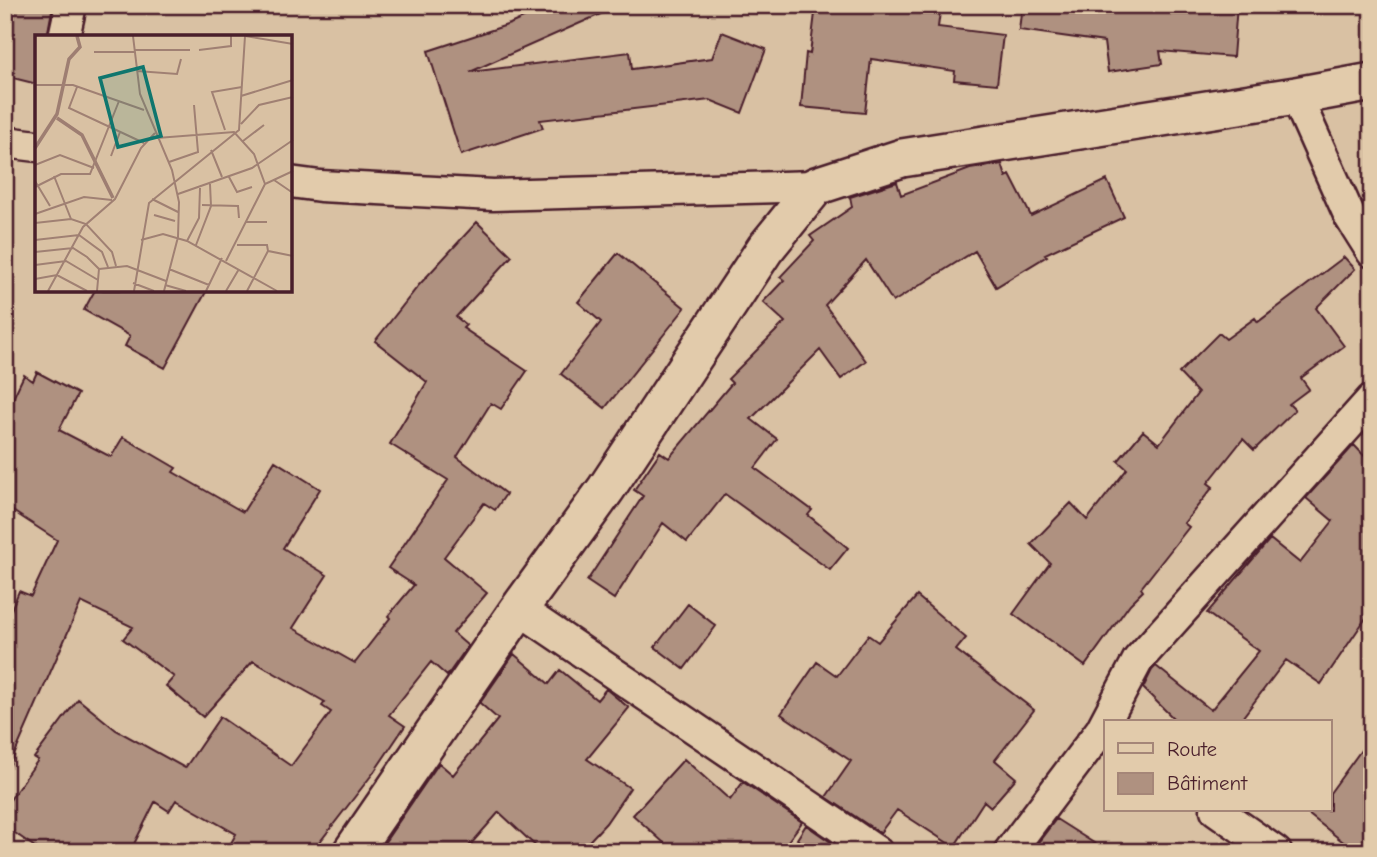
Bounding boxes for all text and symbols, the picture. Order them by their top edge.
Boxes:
inset map [35,35,292,292]
legend [1104,720,1332,812]
text: Route [1167,737,1217,761]
text: Bâtiment [1167,771,1248,795]

